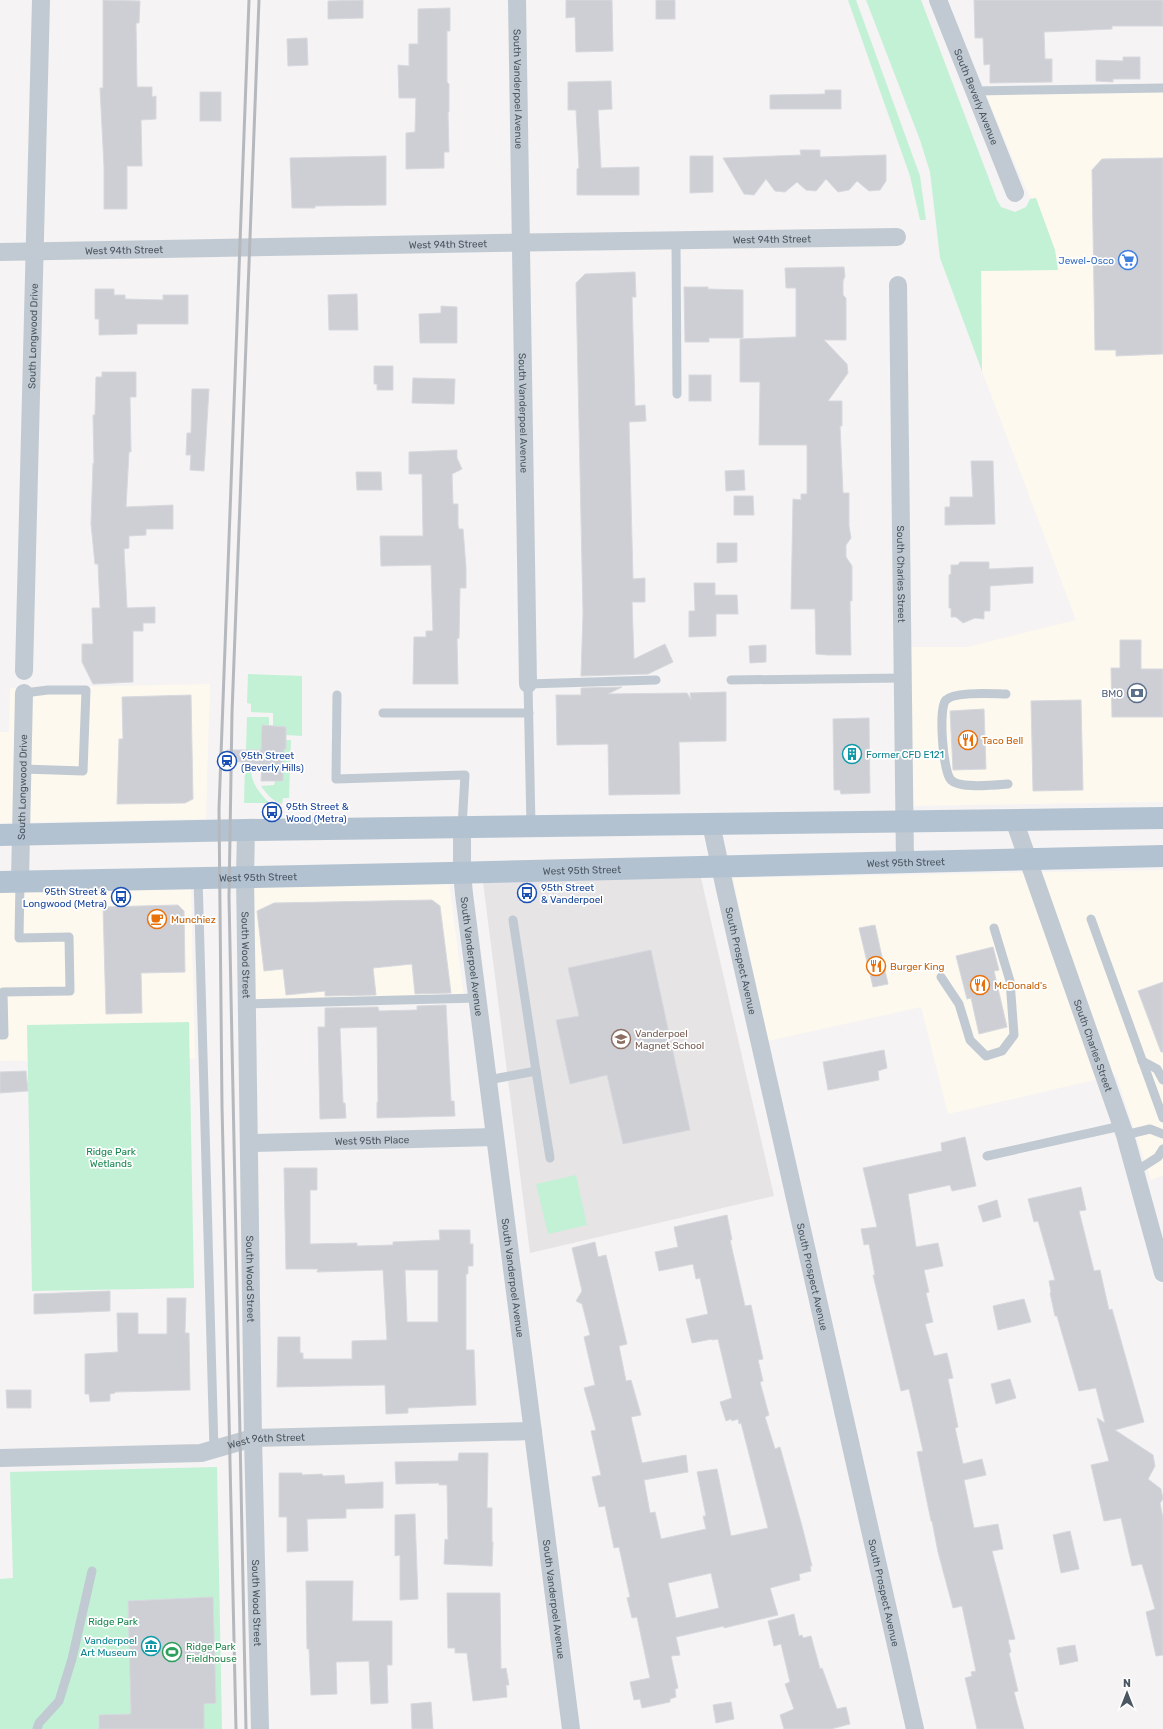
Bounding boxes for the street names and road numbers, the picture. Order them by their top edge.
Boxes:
street label: South Vanderpoel Avenue [510,29,524,150]
street label: South Beverly Avenue [951,47,1000,147]
street label: West 94th Street [733,233,811,246]
street label: West 94th Street [409,238,487,252]
street label: West 94th Street [85,244,163,257]
street label: South Longwood Drive [26,283,41,389]
street label: South Vanderpoel Avenue [516,353,530,474]
street label: South Charles Street [894,525,907,623]
street label: South Longwood Drive [16,734,30,840]
street label: West 95th Street [867,856,945,870]
street label: West 95th Street [543,864,621,878]
street label: West 95th Street [219,871,297,885]
street label: South Vanderpoel Avenue [457,896,485,1017]
street label: South Prospect Avenue [722,906,758,1016]
street label: South Wood Street [239,911,252,999]
street label: South Charles Street [1071,998,1114,1094]
street label: West 95th Place [334,1134,410,1148]
street label: South Vanderpoel Avenue [499,1218,526,1339]
street label: South Prospect Avenue [794,1222,830,1332]
street label: South Wood Street [243,1235,256,1323]
street label: West 96th Street [226,1432,305,1452]
street label: South Prospect Avenue [865,1538,901,1648]
street label: South Vanderpoel Avenue [540,1539,567,1660]
street label: South Wood Street [249,1559,263,1647]

